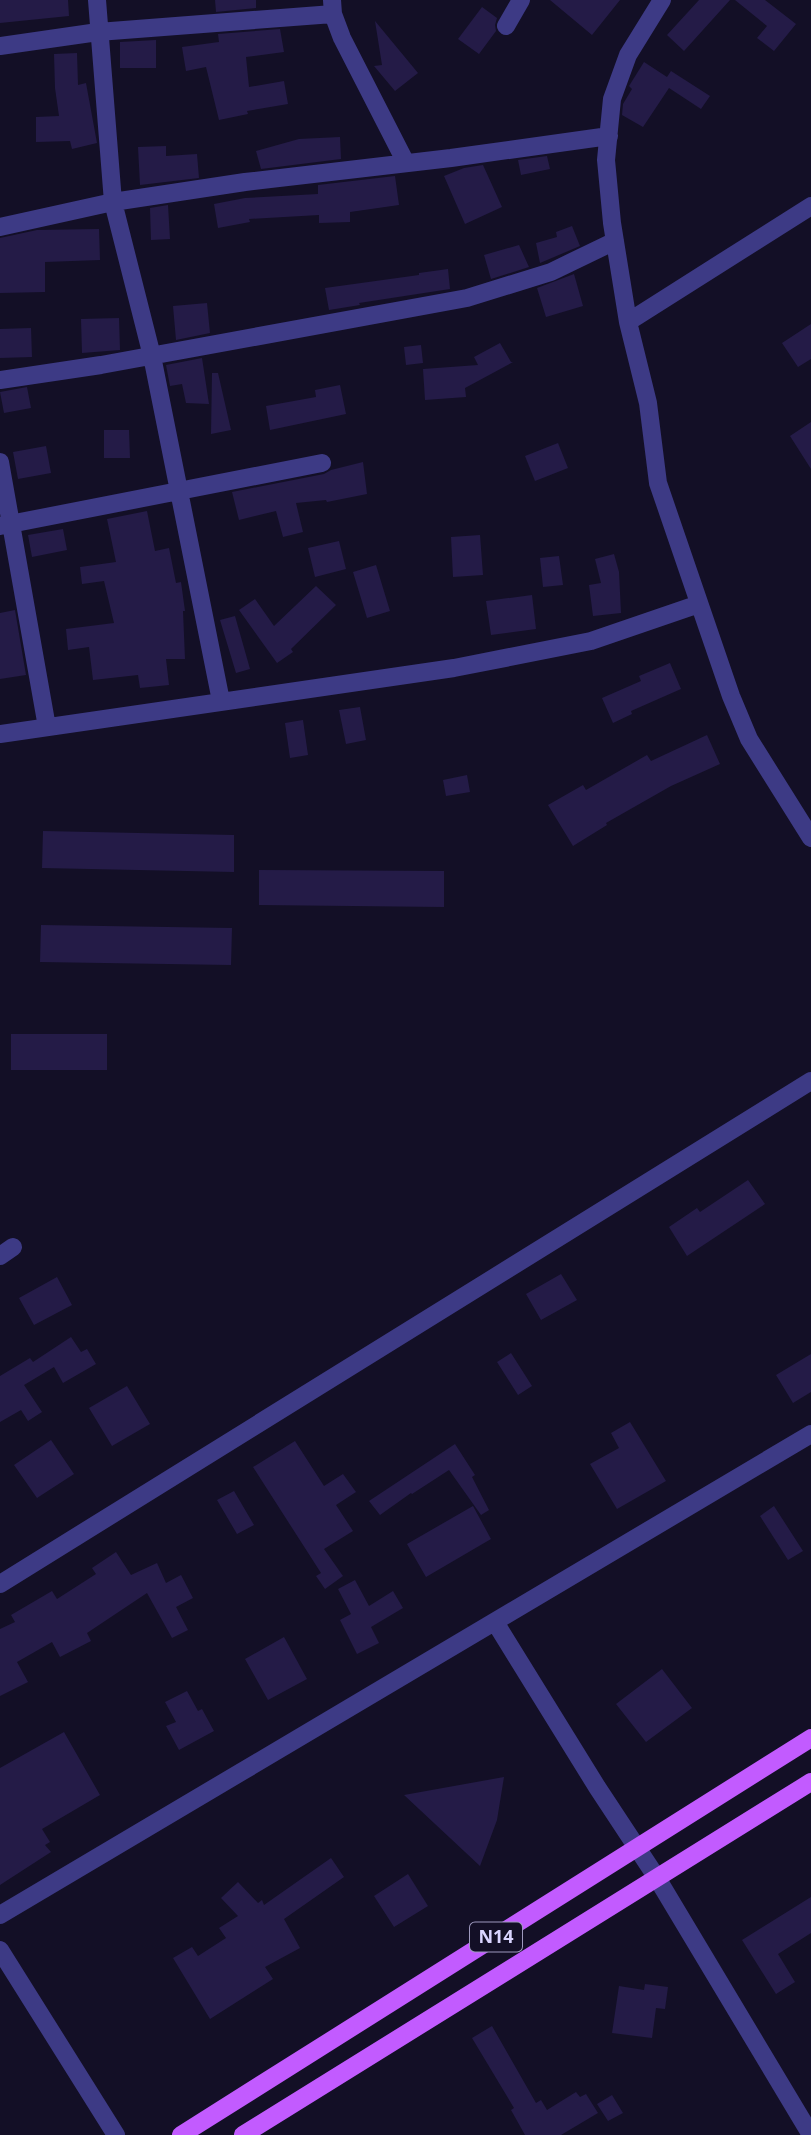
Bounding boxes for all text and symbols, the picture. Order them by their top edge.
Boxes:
road number: N14 [470,1923,522,1952]

